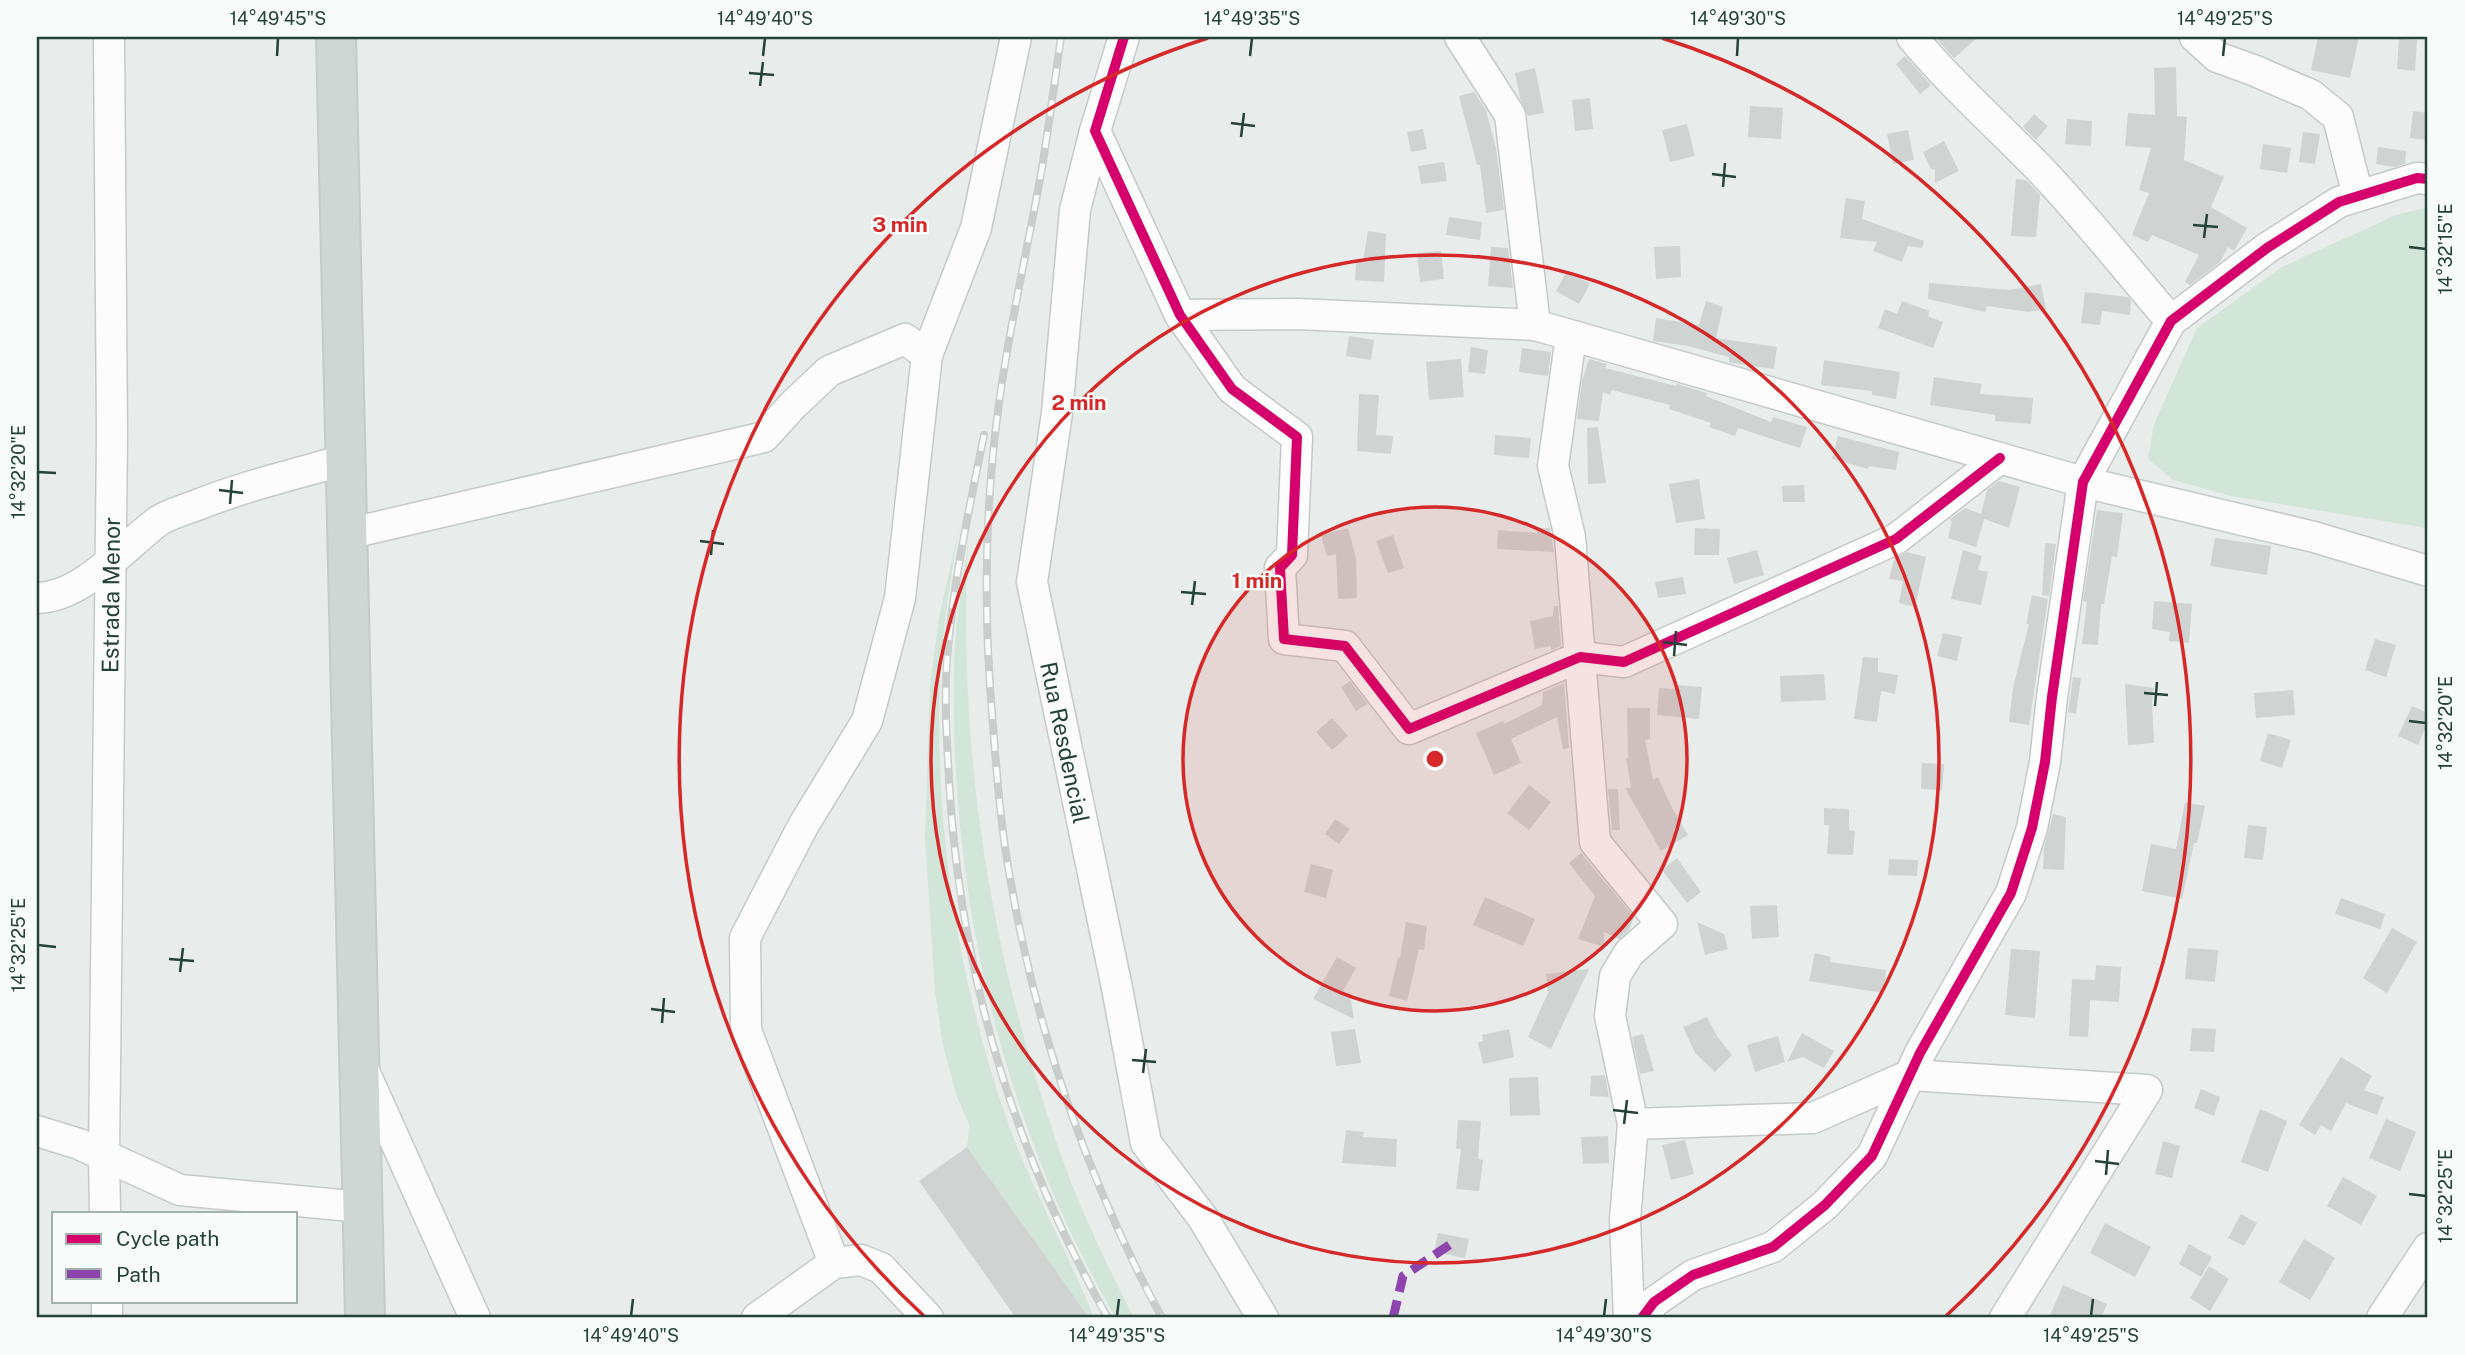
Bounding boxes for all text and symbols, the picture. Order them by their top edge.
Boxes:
text: 14°49'45"S [230,8,326,29]
text: 14°49'40"S [717,8,813,29]
text: 14°49'35"S [1204,8,1300,29]
text: 14°49'30"S [1690,8,1786,29]
text: 14°49'25"S [2177,8,2273,29]
text: 14°32'15"E [2435,203,2456,295]
text: 3 min [872,212,928,237]
text: 2 min [1051,390,1107,415]
text: 14°32'20"E [8,425,29,519]
street label: Estrada Menor [96,517,125,673]
text: 1 min [1232,568,1282,593]
street label: Rua Resdencial [1035,659,1096,826]
text: 14°32'20"E [2435,676,2456,770]
centre of rings [1423,747,1447,771]
text: 14°32'25"E [8,898,29,992]
text: 14°32'25"E [2435,1149,2456,1243]
legend [52,1212,298,1302]
text: Cycle path [116,1226,219,1251]
text: Path [116,1262,161,1287]
text: 14°49'40"S [583,1325,679,1346]
text: 14°49'35"S [1069,1325,1165,1346]
text: 14°49'30"S [1556,1325,1652,1346]
text: 14°49'25"S [2043,1325,2139,1346]

